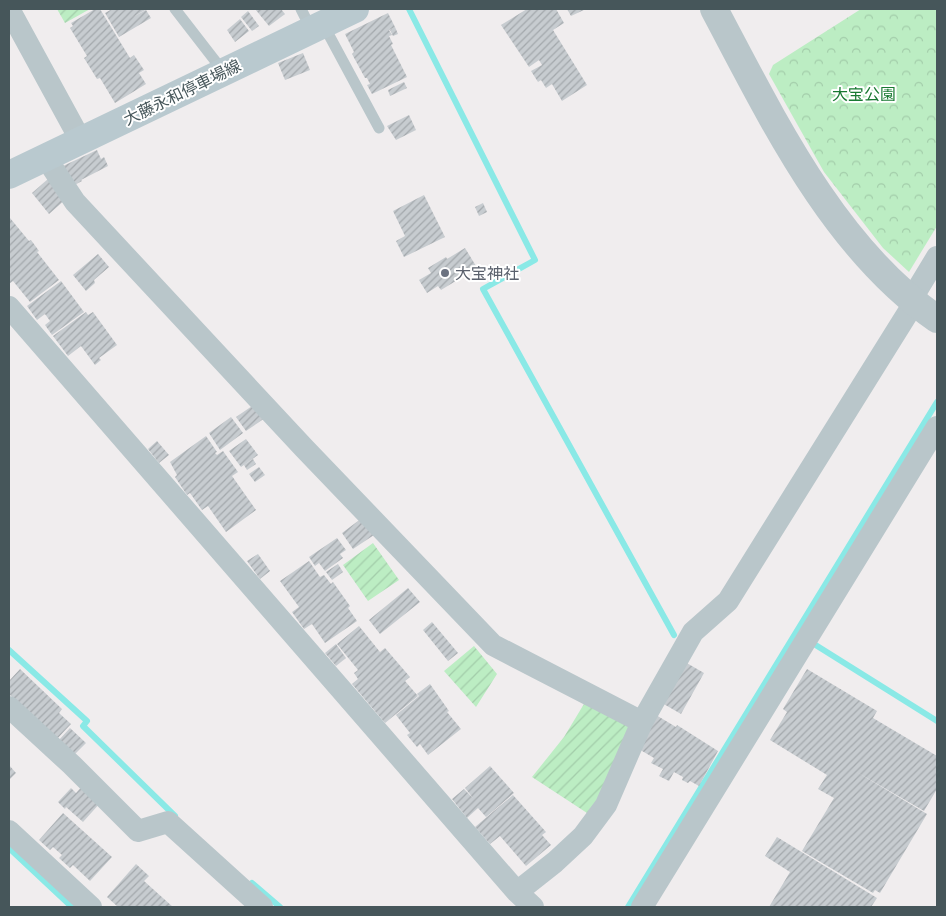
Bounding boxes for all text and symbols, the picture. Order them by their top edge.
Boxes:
street label: 大藤永和停車場線 [120,55,243,128]
park label: 大宝公園 [832,84,896,103]
place label: 大宝神社 [455,263,519,282]
marker: 大宝神社 [439,267,451,279]

